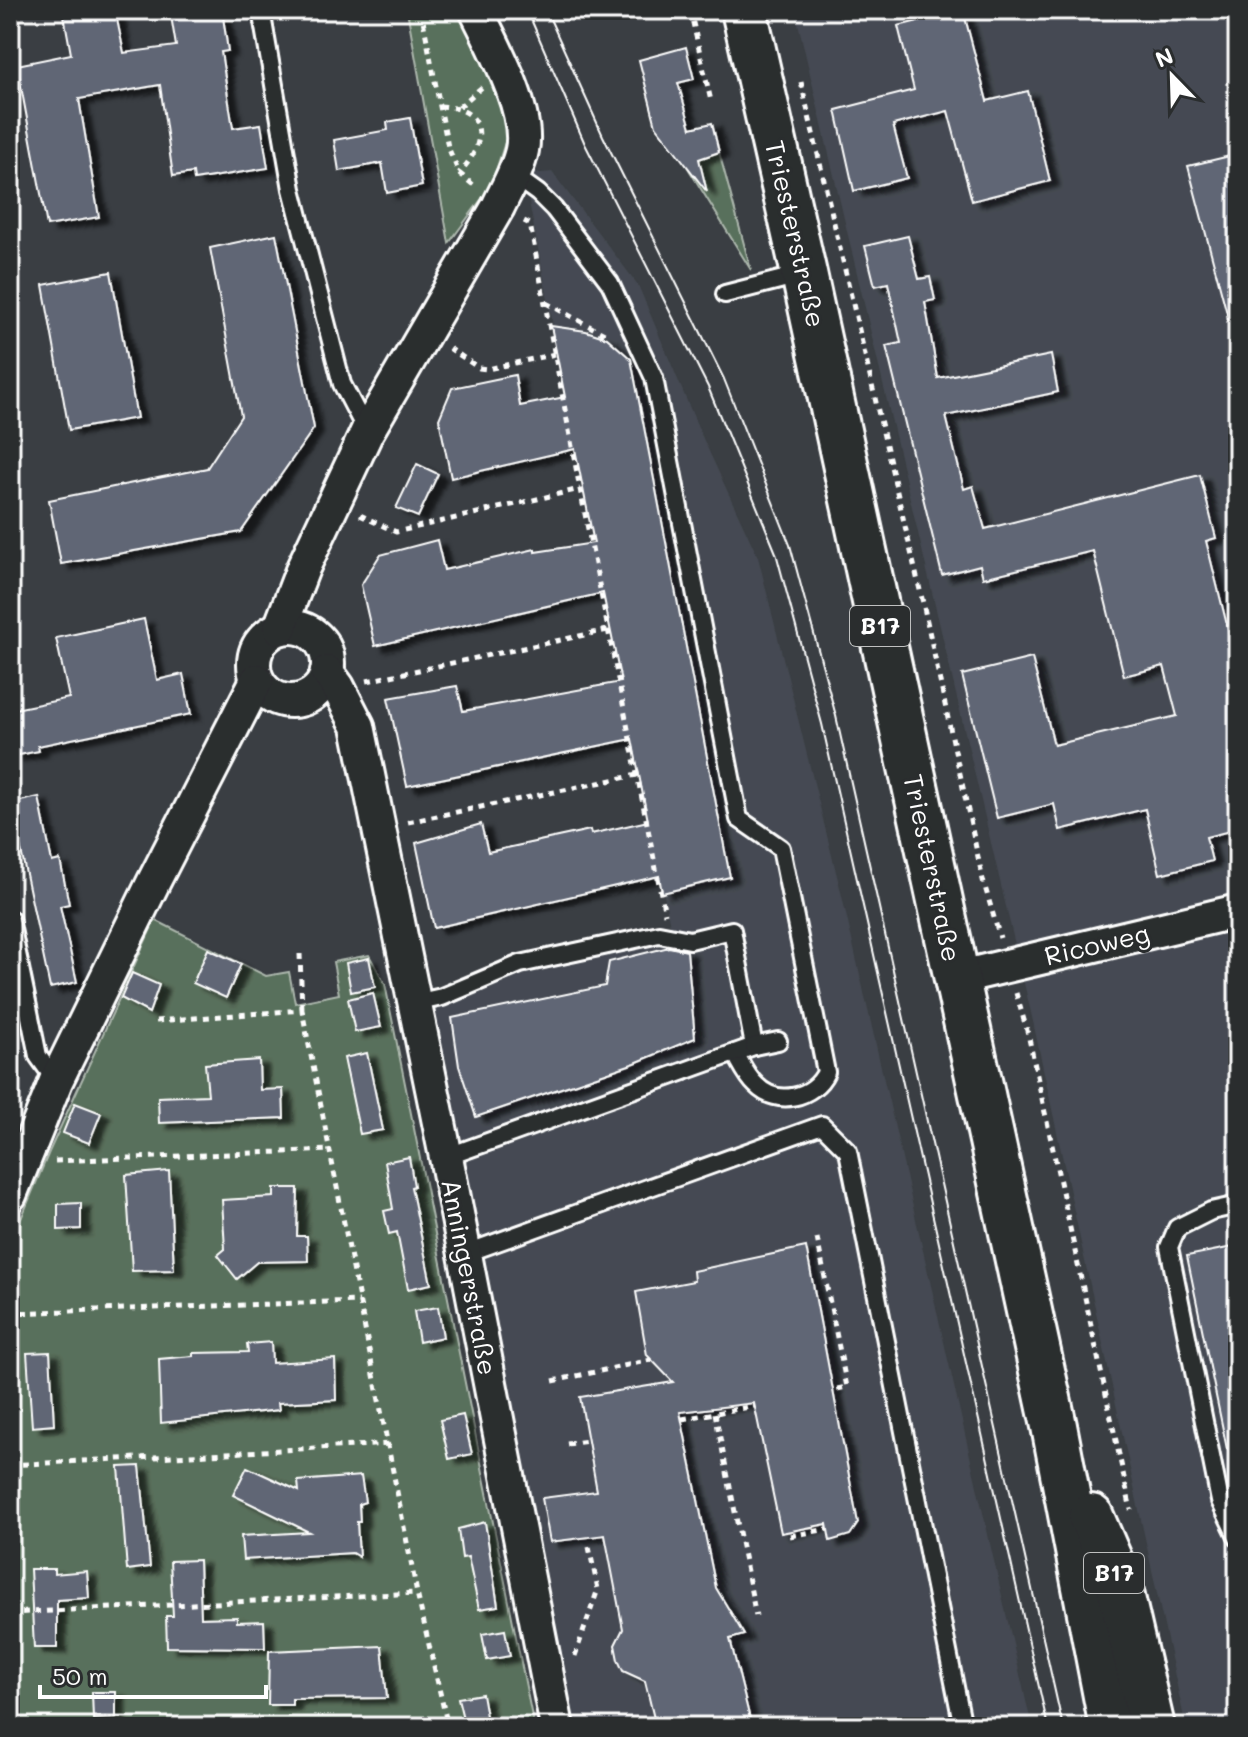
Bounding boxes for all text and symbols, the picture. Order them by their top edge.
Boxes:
north arrow [1132,36,1212,116]
text: N [1151,41,1177,74]
street label: Triesterstraße [758,137,834,331]
road number: B17 [850,606,910,646]
street label: Triesterstraße [897,771,969,965]
street label: Ricoweg [1041,915,1153,973]
street label: Anningerstraße [434,1176,506,1378]
road number: B17 [1084,1553,1144,1593]
scale bar [40,1649,266,1699]
text: 50 m [52,1660,108,1691]

